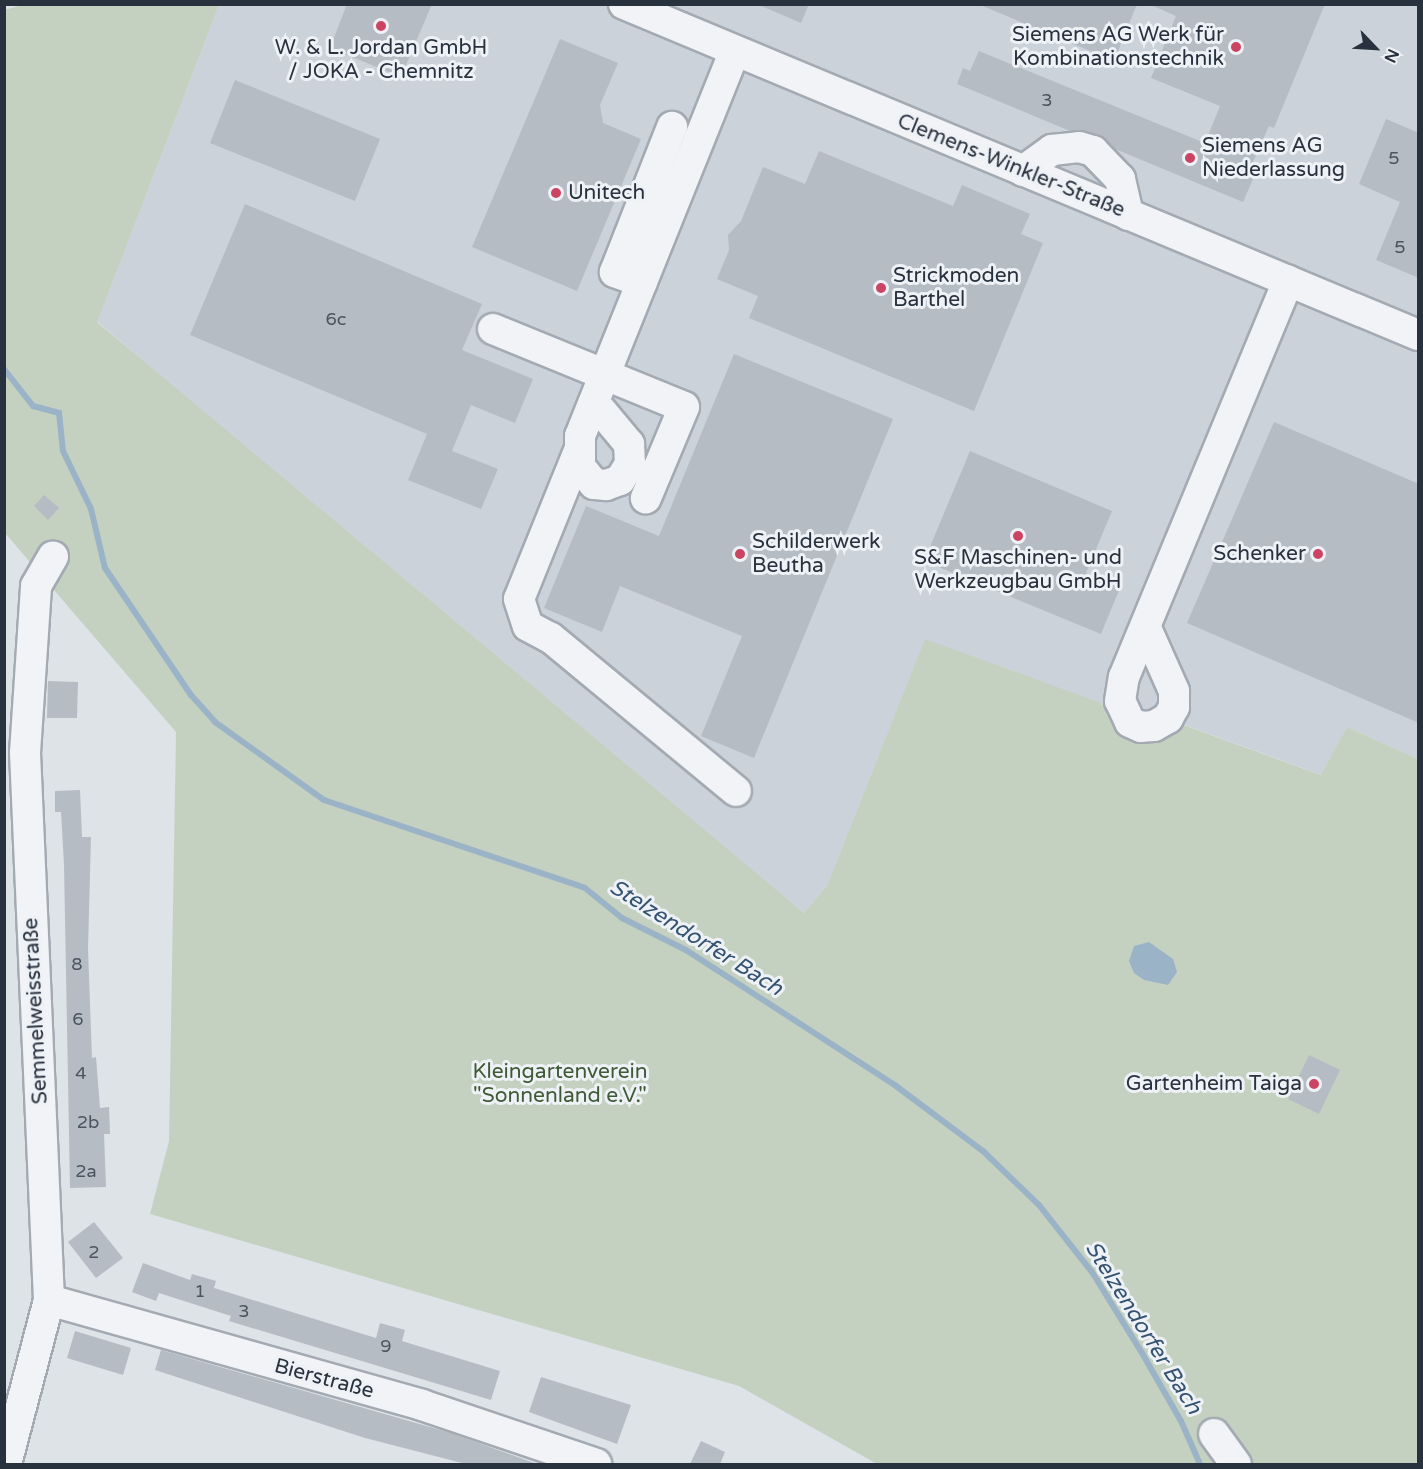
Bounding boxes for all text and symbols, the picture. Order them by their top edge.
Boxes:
north arrow [1345,18,1405,78]
marker: W. & L. Jordan GmbH / JOKA - Chemnitz [374,19,388,33]
place label: Siemens AG Werk für Kombinationstechnik [1012,22,1224,72]
place label: W. & L. Jordan GmbH / JOKA - Chemnitz [275,35,487,85]
marker: Siemens AG Werk für Kombinationstechnik [1229,40,1243,54]
text: N [1380,46,1403,66]
house number: 3 [1041,89,1053,111]
street label: Clemens-Winkler-Straße [894,109,1128,223]
place label: Siemens AG Niederlassung [1202,133,1345,183]
house number: 5 [1388,147,1400,169]
marker: Siemens AG Niederlassung [1183,151,1197,165]
place label: Unitech [568,180,645,206]
marker: Unitech [549,186,563,200]
house number: 5 [1394,236,1406,258]
place label: Strickmoden Barthel [893,263,1019,313]
marker: Strickmoden Barthel [874,281,888,295]
house number: 6c [326,308,346,330]
place label: Schilderwerk Beutha [752,529,880,579]
marker: S&F Maschinen- und Werkzeugbau GmbH [1011,529,1025,543]
place label: Schenker [1213,541,1306,567]
place label: S&F Maschinen- und Werkzeugbau GmbH [914,545,1122,595]
marker: Schilderwerk Beutha [733,547,747,561]
marker: Schenker [1311,547,1325,561]
water label: Stelzendorfer Bach [605,874,787,1002]
street label: Semmelweisstraße [19,917,53,1105]
house number: 8 [71,953,83,975]
house number: 6 [72,1008,84,1030]
park label: Kleingartenverein "Sonnenland e.V." [472,1059,648,1109]
house number: 4 [75,1062,87,1084]
place label: Gartenheim Taiga [1126,1071,1302,1097]
marker: Gartenheim Taiga [1307,1077,1321,1091]
house number: 2b [77,1111,99,1133]
house number: 2a [75,1160,97,1182]
water label: Stelzendorfer Bach [1079,1237,1207,1419]
house number: 2 [88,1241,100,1263]
house number: 1 [194,1280,206,1302]
house number: 3 [238,1300,250,1322]
house number: 9 [380,1335,392,1357]
street label: Bierstraße [271,1354,377,1404]

